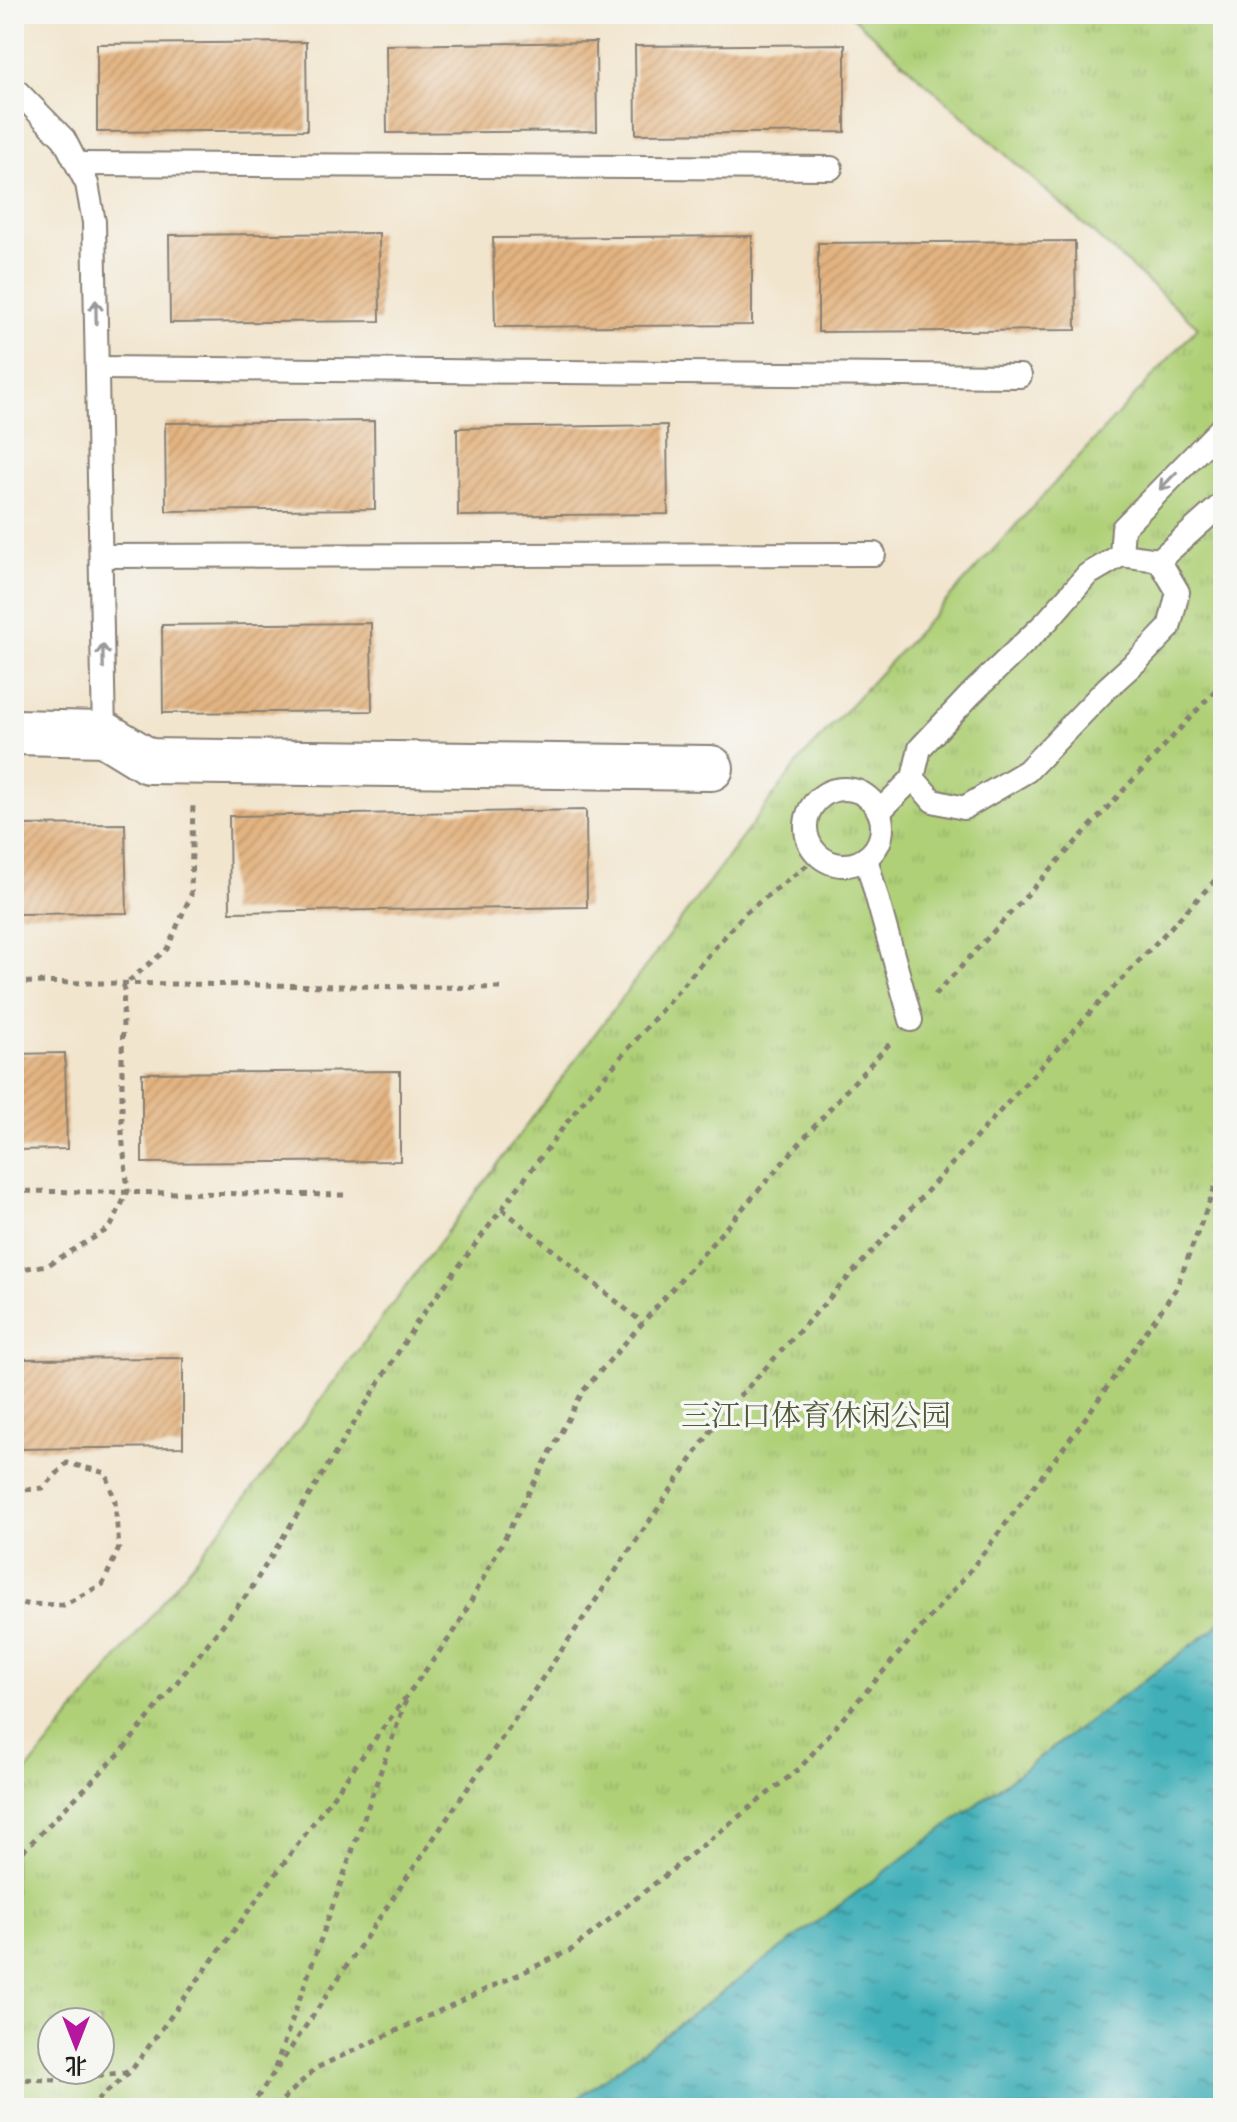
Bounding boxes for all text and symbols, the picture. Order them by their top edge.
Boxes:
one-way arrow [88,299,104,326]
one-way arrow [1158,471,1177,491]
one-way arrow [95,643,110,670]
park label: 三江口体育休闲公园 [681,1396,951,1436]
north arrow [36,2006,116,2086]
text: 北 [65,2050,87,2080]

